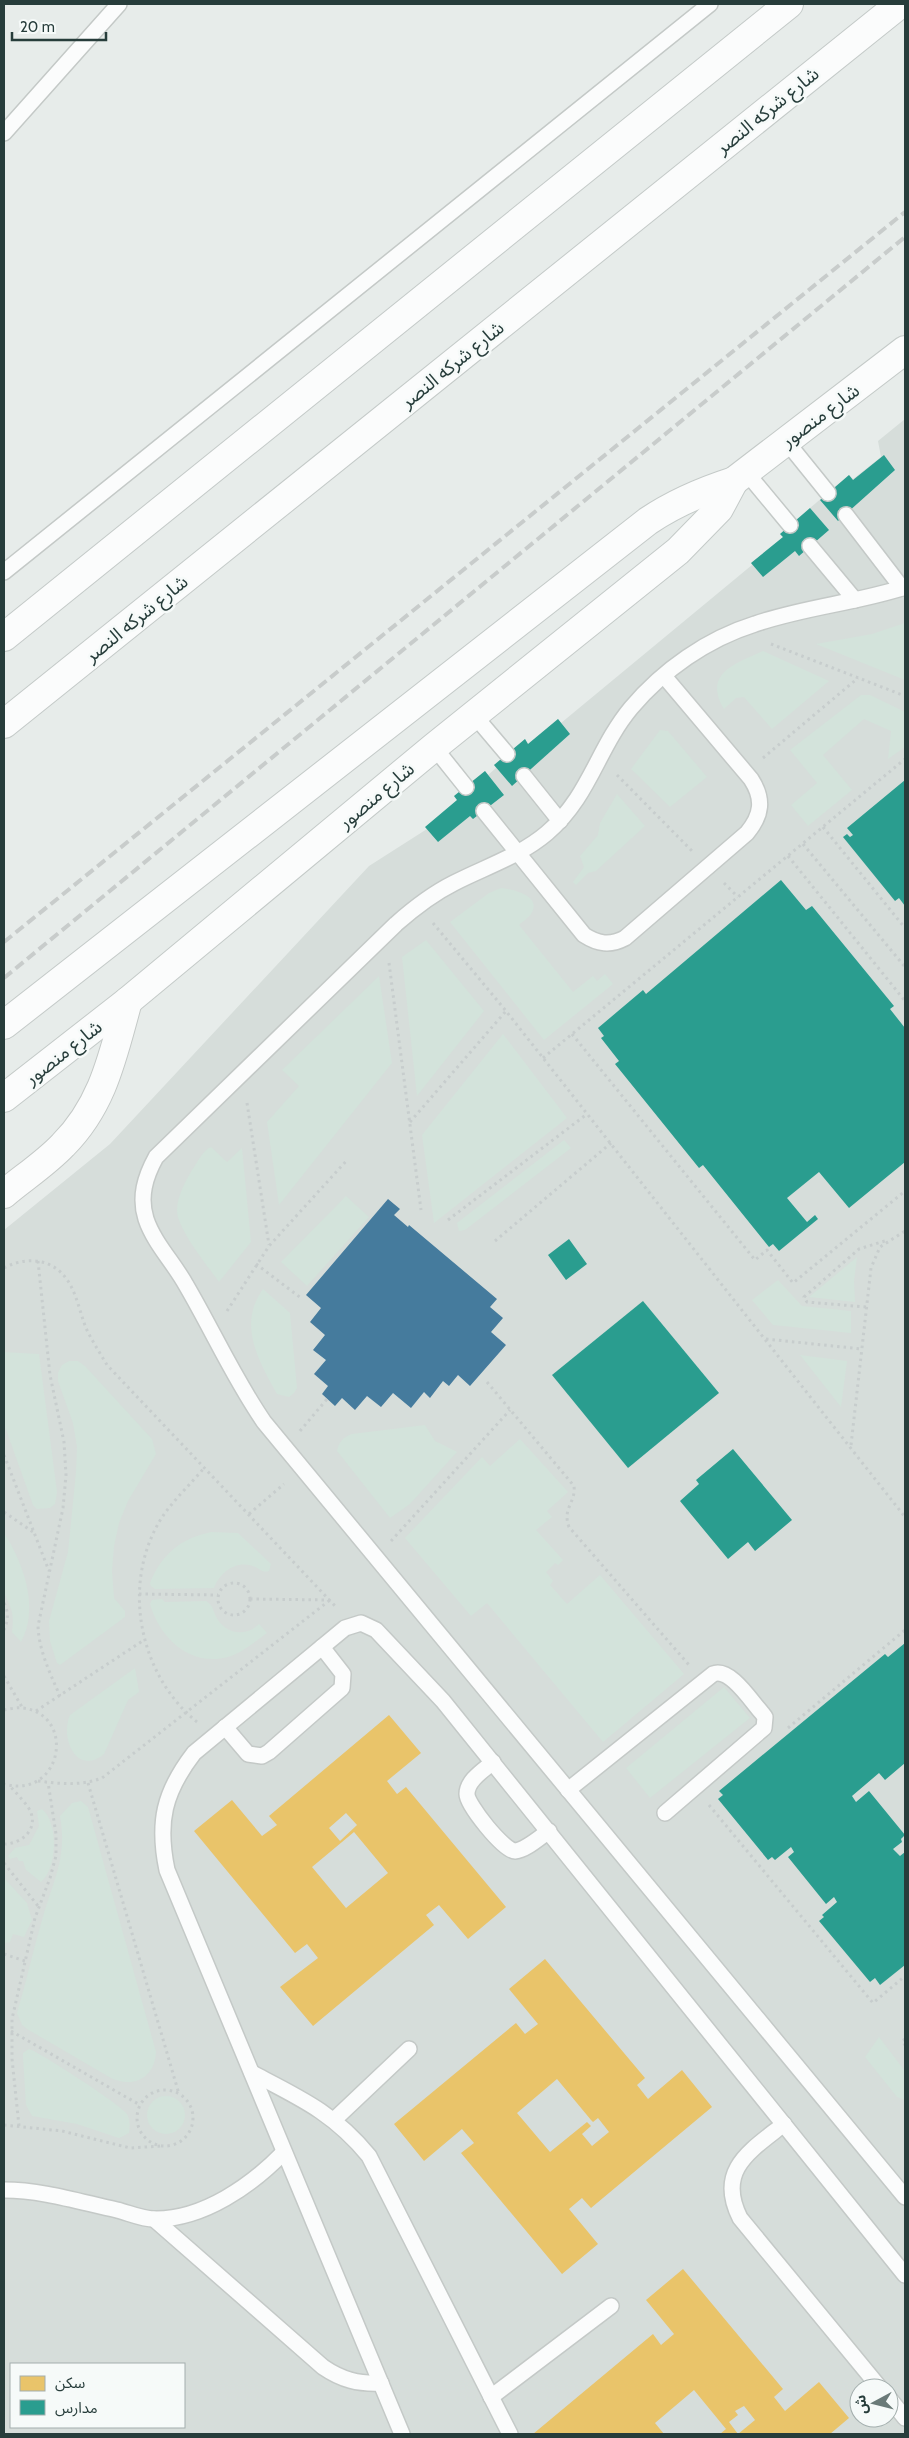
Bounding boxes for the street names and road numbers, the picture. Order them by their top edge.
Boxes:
street label: شارع شركه النصر [710,62,825,161]
street label: شارع شركه النصر [395,316,510,415]
street label: شارع منصور [776,379,865,454]
street label: شارع شركه النصر [79,570,194,669]
street label: شارع منصور [333,757,420,836]
street label: شارع منصور [19,1015,108,1092]

